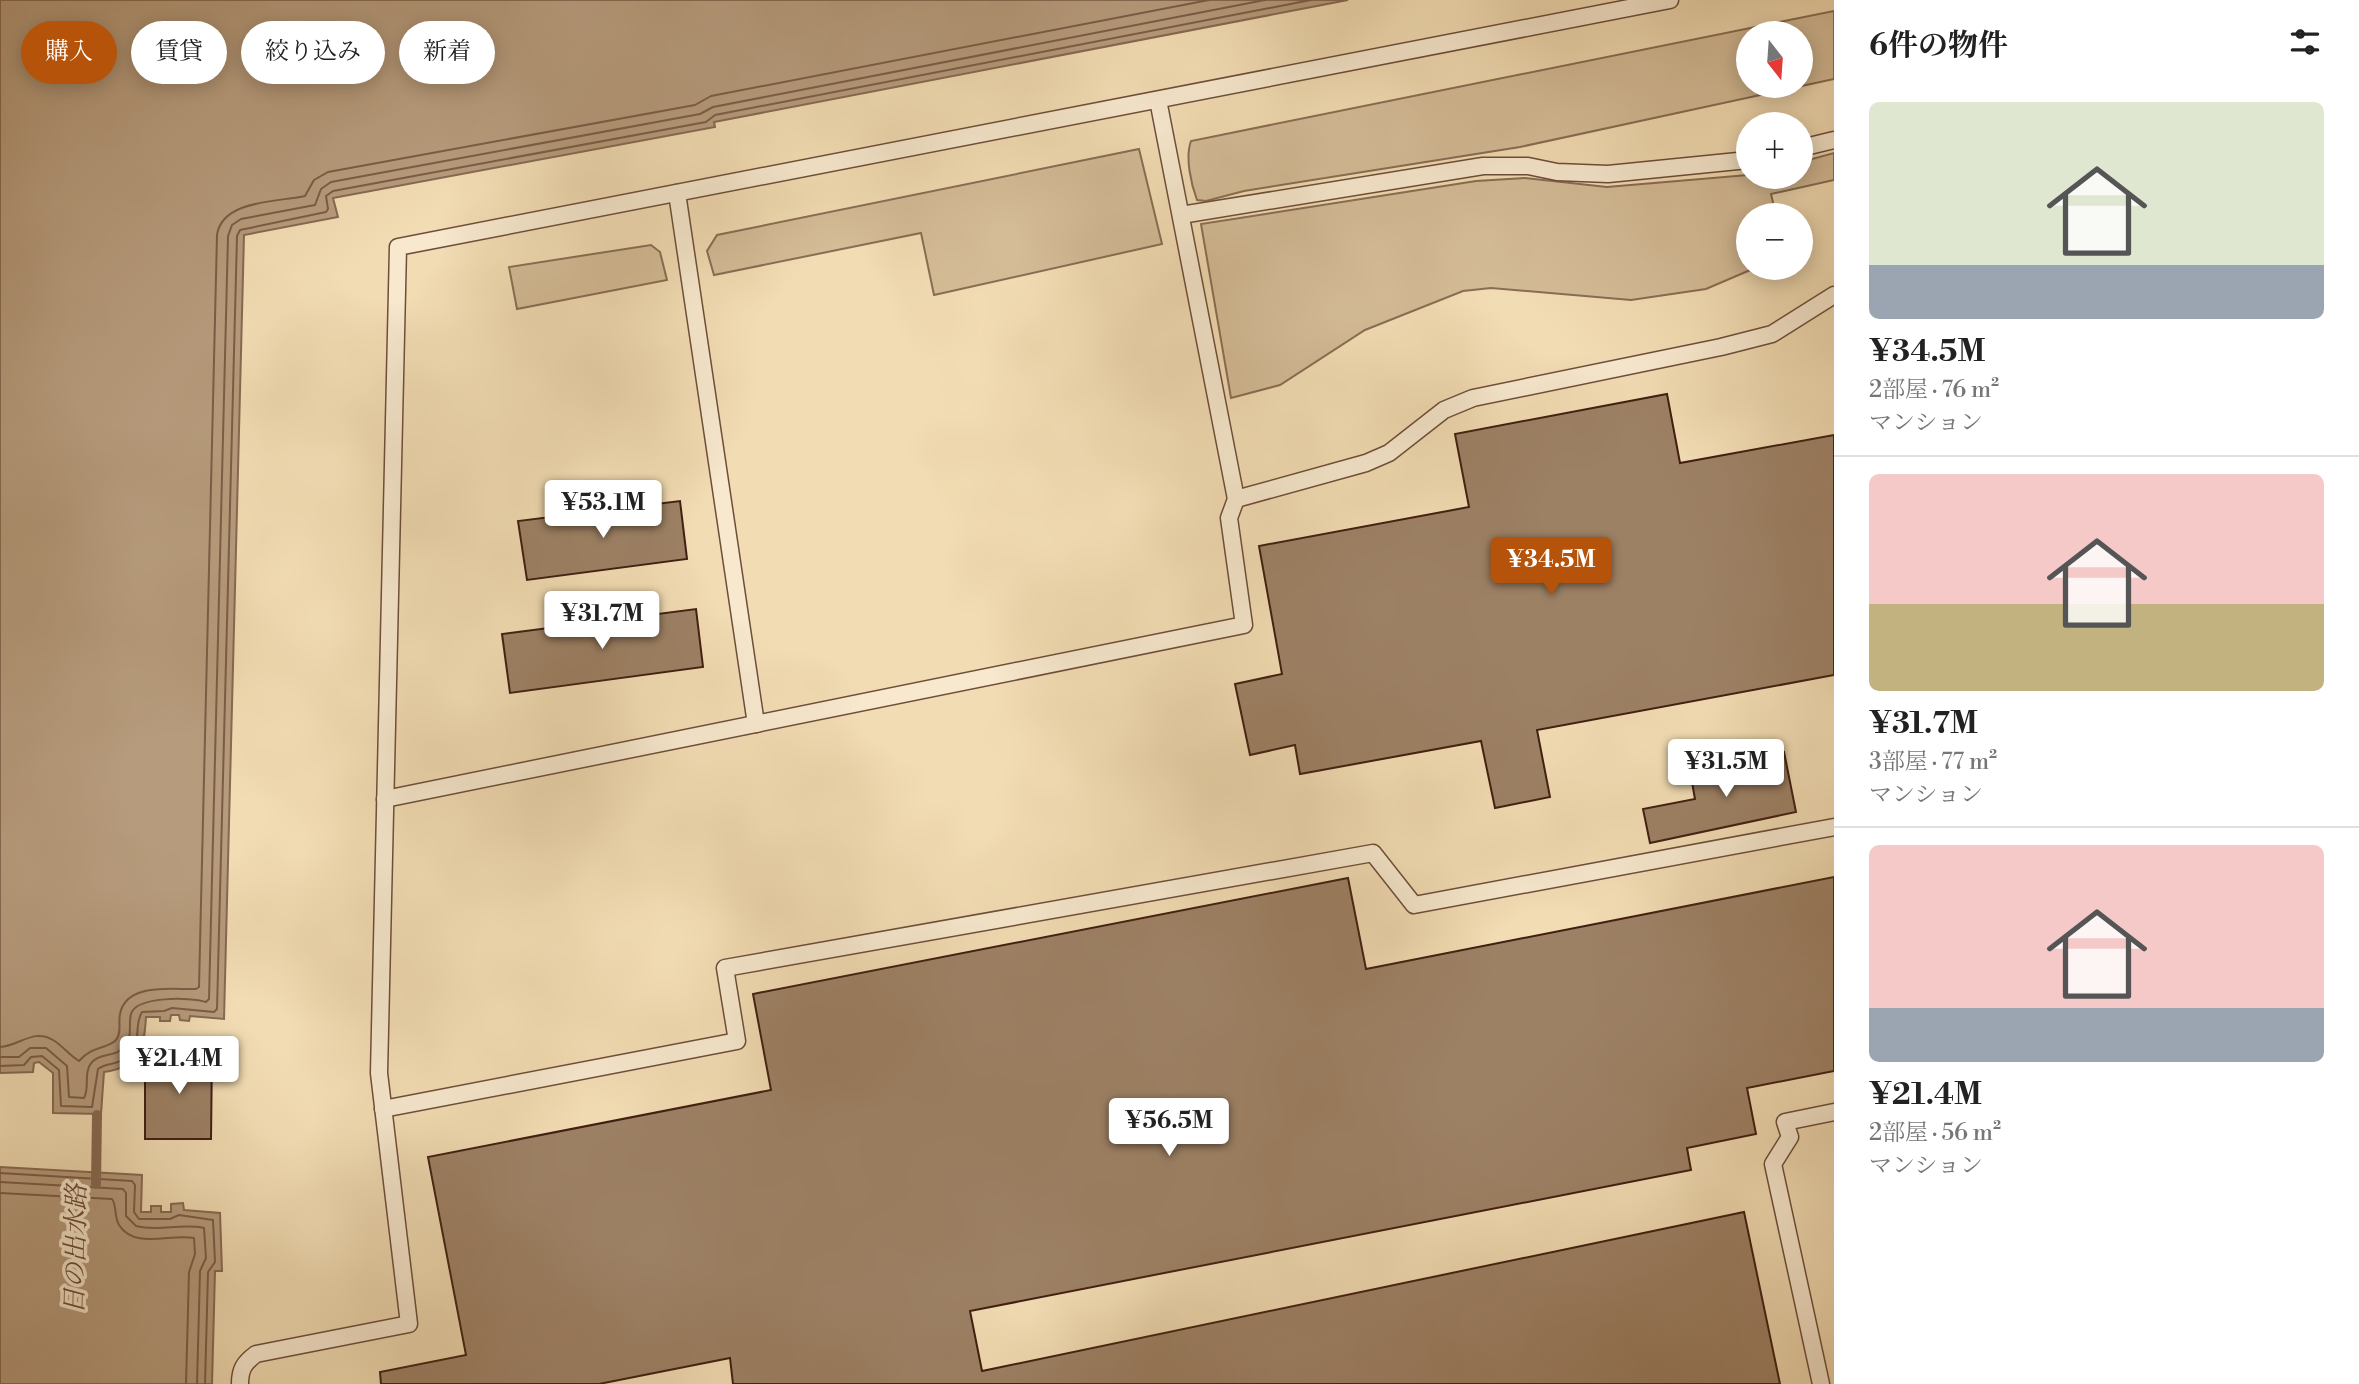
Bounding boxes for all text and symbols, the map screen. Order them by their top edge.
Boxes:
chip: 購入 [21,21,117,84]
chip: 賃貸 [131,21,227,84]
chip: 絞り込み [241,21,385,84]
chip: 新着 [399,21,495,84]
north arrow [1736,21,1813,98]
map controls [1736,21,1813,280]
icon: filters [2286,23,2324,61]
text: 6件の物件 [1869,27,2008,65]
button: + [1736,112,1813,189]
icon: home [2034,148,2160,274]
button: − [1736,203,1813,280]
text: ¥34.5M [1869,333,1985,371]
text: 2部屋 · 76 m² [1869,376,1999,404]
text: マンション [1869,409,1983,437]
pin: ¥53.1M [546,480,660,540]
text: ¥53.1M [561,489,645,517]
icon: home [2034,520,2160,646]
pin: ¥34.5M [1494,538,1608,597]
text: ¥34.5M [1506,546,1596,574]
pin: ¥31.7M [545,592,659,651]
text: ¥31.7M [560,600,644,628]
text: ¥31.7M [1869,705,1978,743]
pin: ¥31.5M [1669,740,1783,799]
text: ¥31.5M [1684,748,1768,776]
text: 3部屋 · 77 m² [1869,748,1997,776]
text: マンション [1869,781,1983,809]
icon: home [2034,891,2160,1017]
pin: ¥21.4M [122,1036,236,1096]
text: ¥21.4M [136,1045,222,1073]
text: ¥21.4M [1869,1076,1982,1114]
pin: ¥56.5M [1112,1098,1226,1158]
text: ¥56.5M [1125,1107,1213,1135]
text: 2部屋 · 56 m² [1869,1119,2001,1147]
text: マンション [1869,1152,1983,1180]
water label: 日の出水路 [59,1182,93,1314]

